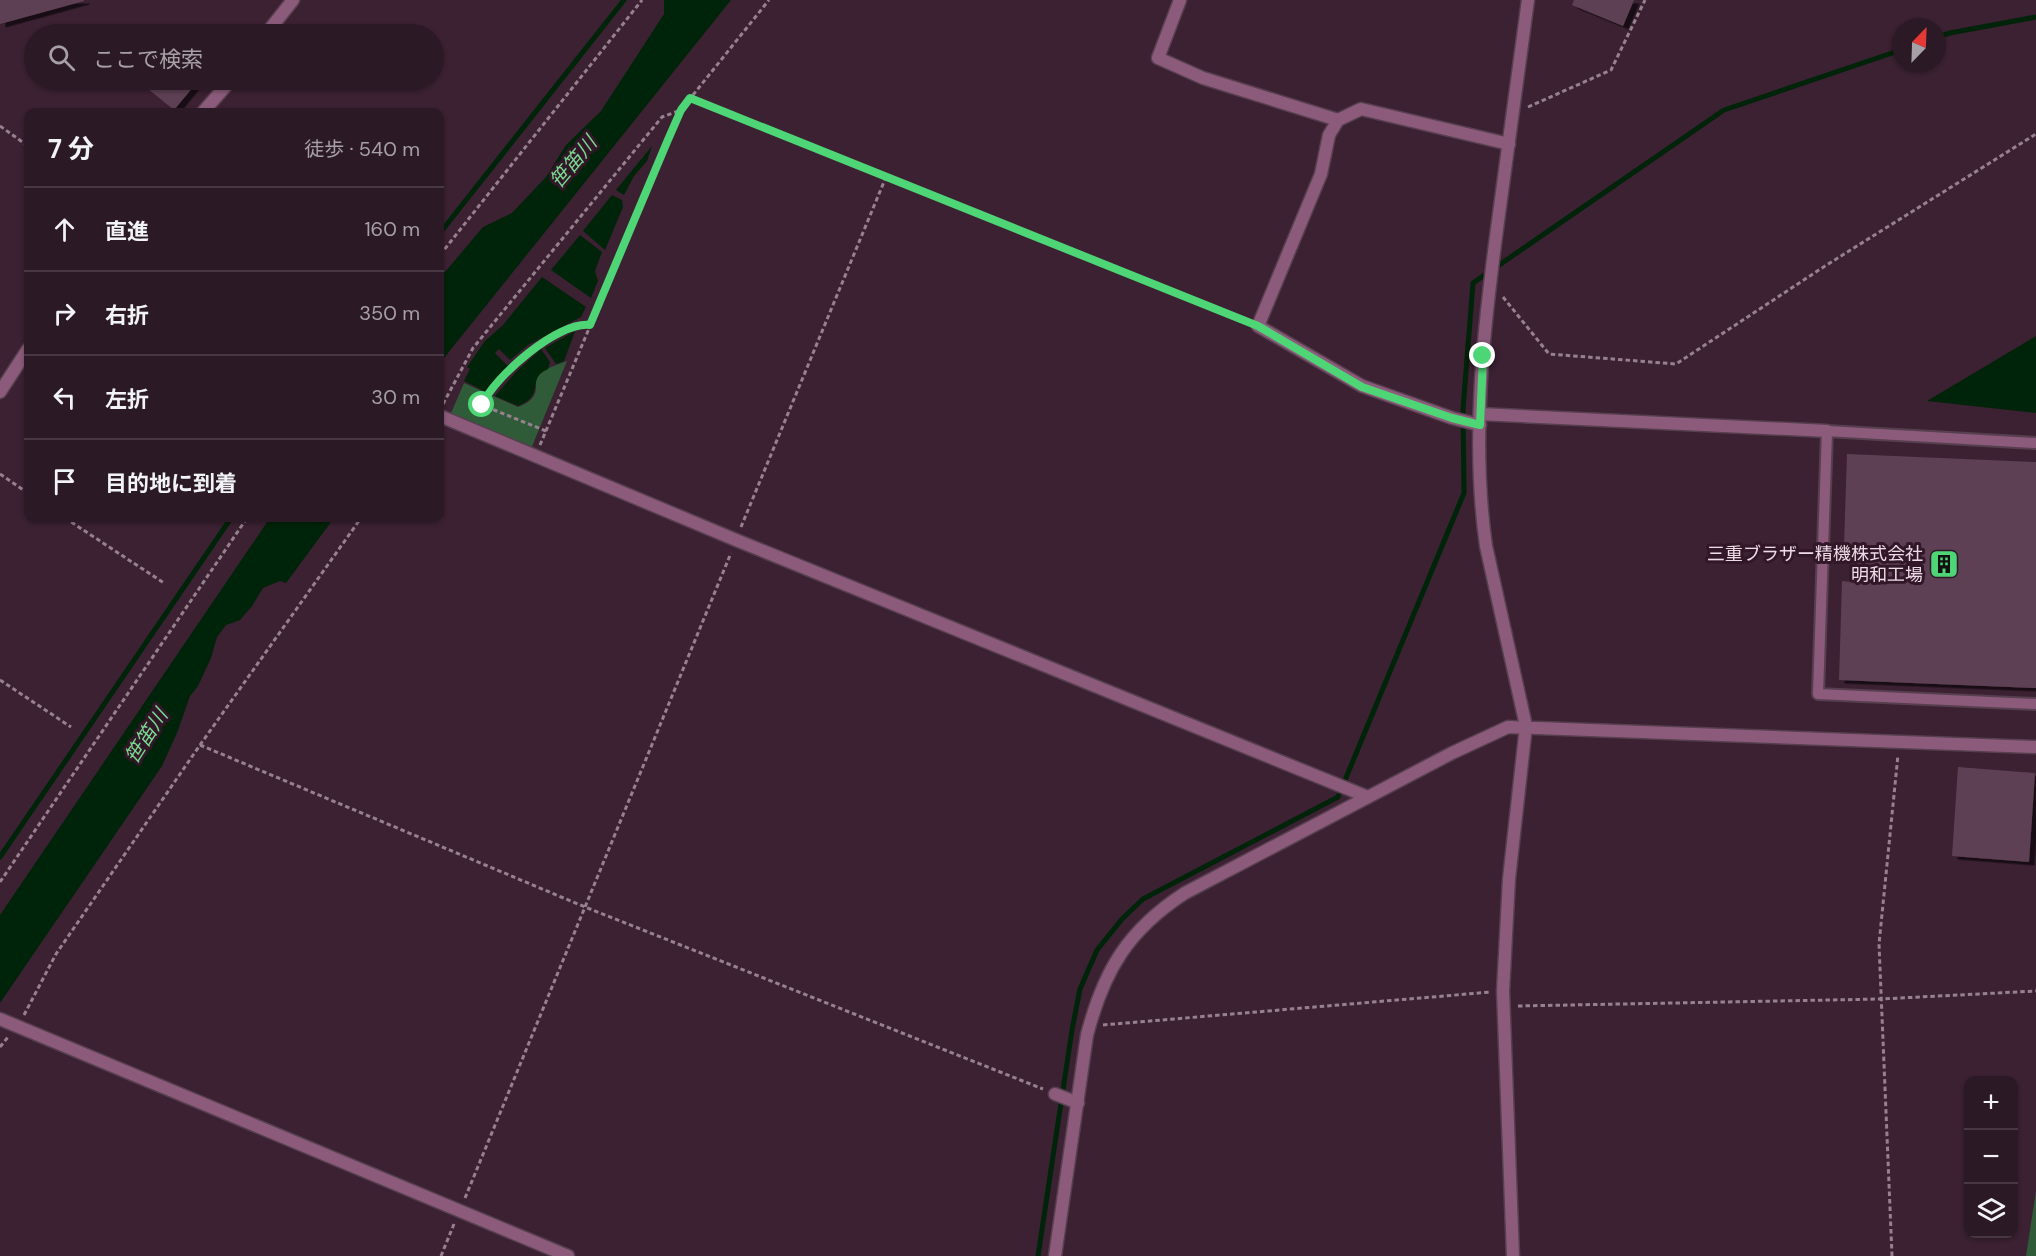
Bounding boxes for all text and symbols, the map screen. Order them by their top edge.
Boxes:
north arrow [1892,18,1946,72]
search box [24,24,444,90]
icon: search [45,41,78,74]
text: ここで検索 [93,45,203,74]
water label: 笹笛川 [544,129,604,193]
text: 7 分 [48,132,94,166]
text: 徒歩 · 540 m [304,136,420,162]
icon: ahead [48,213,81,246]
text: 160 m [364,216,420,242]
text: 直進 [105,217,149,246]
icon: right [48,297,81,330]
text: 350 m [359,300,420,326]
text: 右折 [105,301,149,330]
route end [1469,342,1495,368]
icon: left [48,381,81,414]
text: 30 m [371,384,420,410]
text: 左折 [105,385,149,414]
route start [468,391,494,417]
icon: arrive [48,465,81,498]
text: 目的地に到着 [105,469,237,498]
place label: 三重ブラザー精機株式会社 明和工場 [1707,542,1923,587]
building icon: 三重ブラザー精機株式会社 明和工場 [1928,548,1960,580]
water label: 笹笛川 [119,702,174,768]
map controls [1964,1076,2018,1238]
button: + [1964,1076,2018,1130]
button: − [1964,1130,2018,1184]
button: layers [1964,1184,2018,1238]

